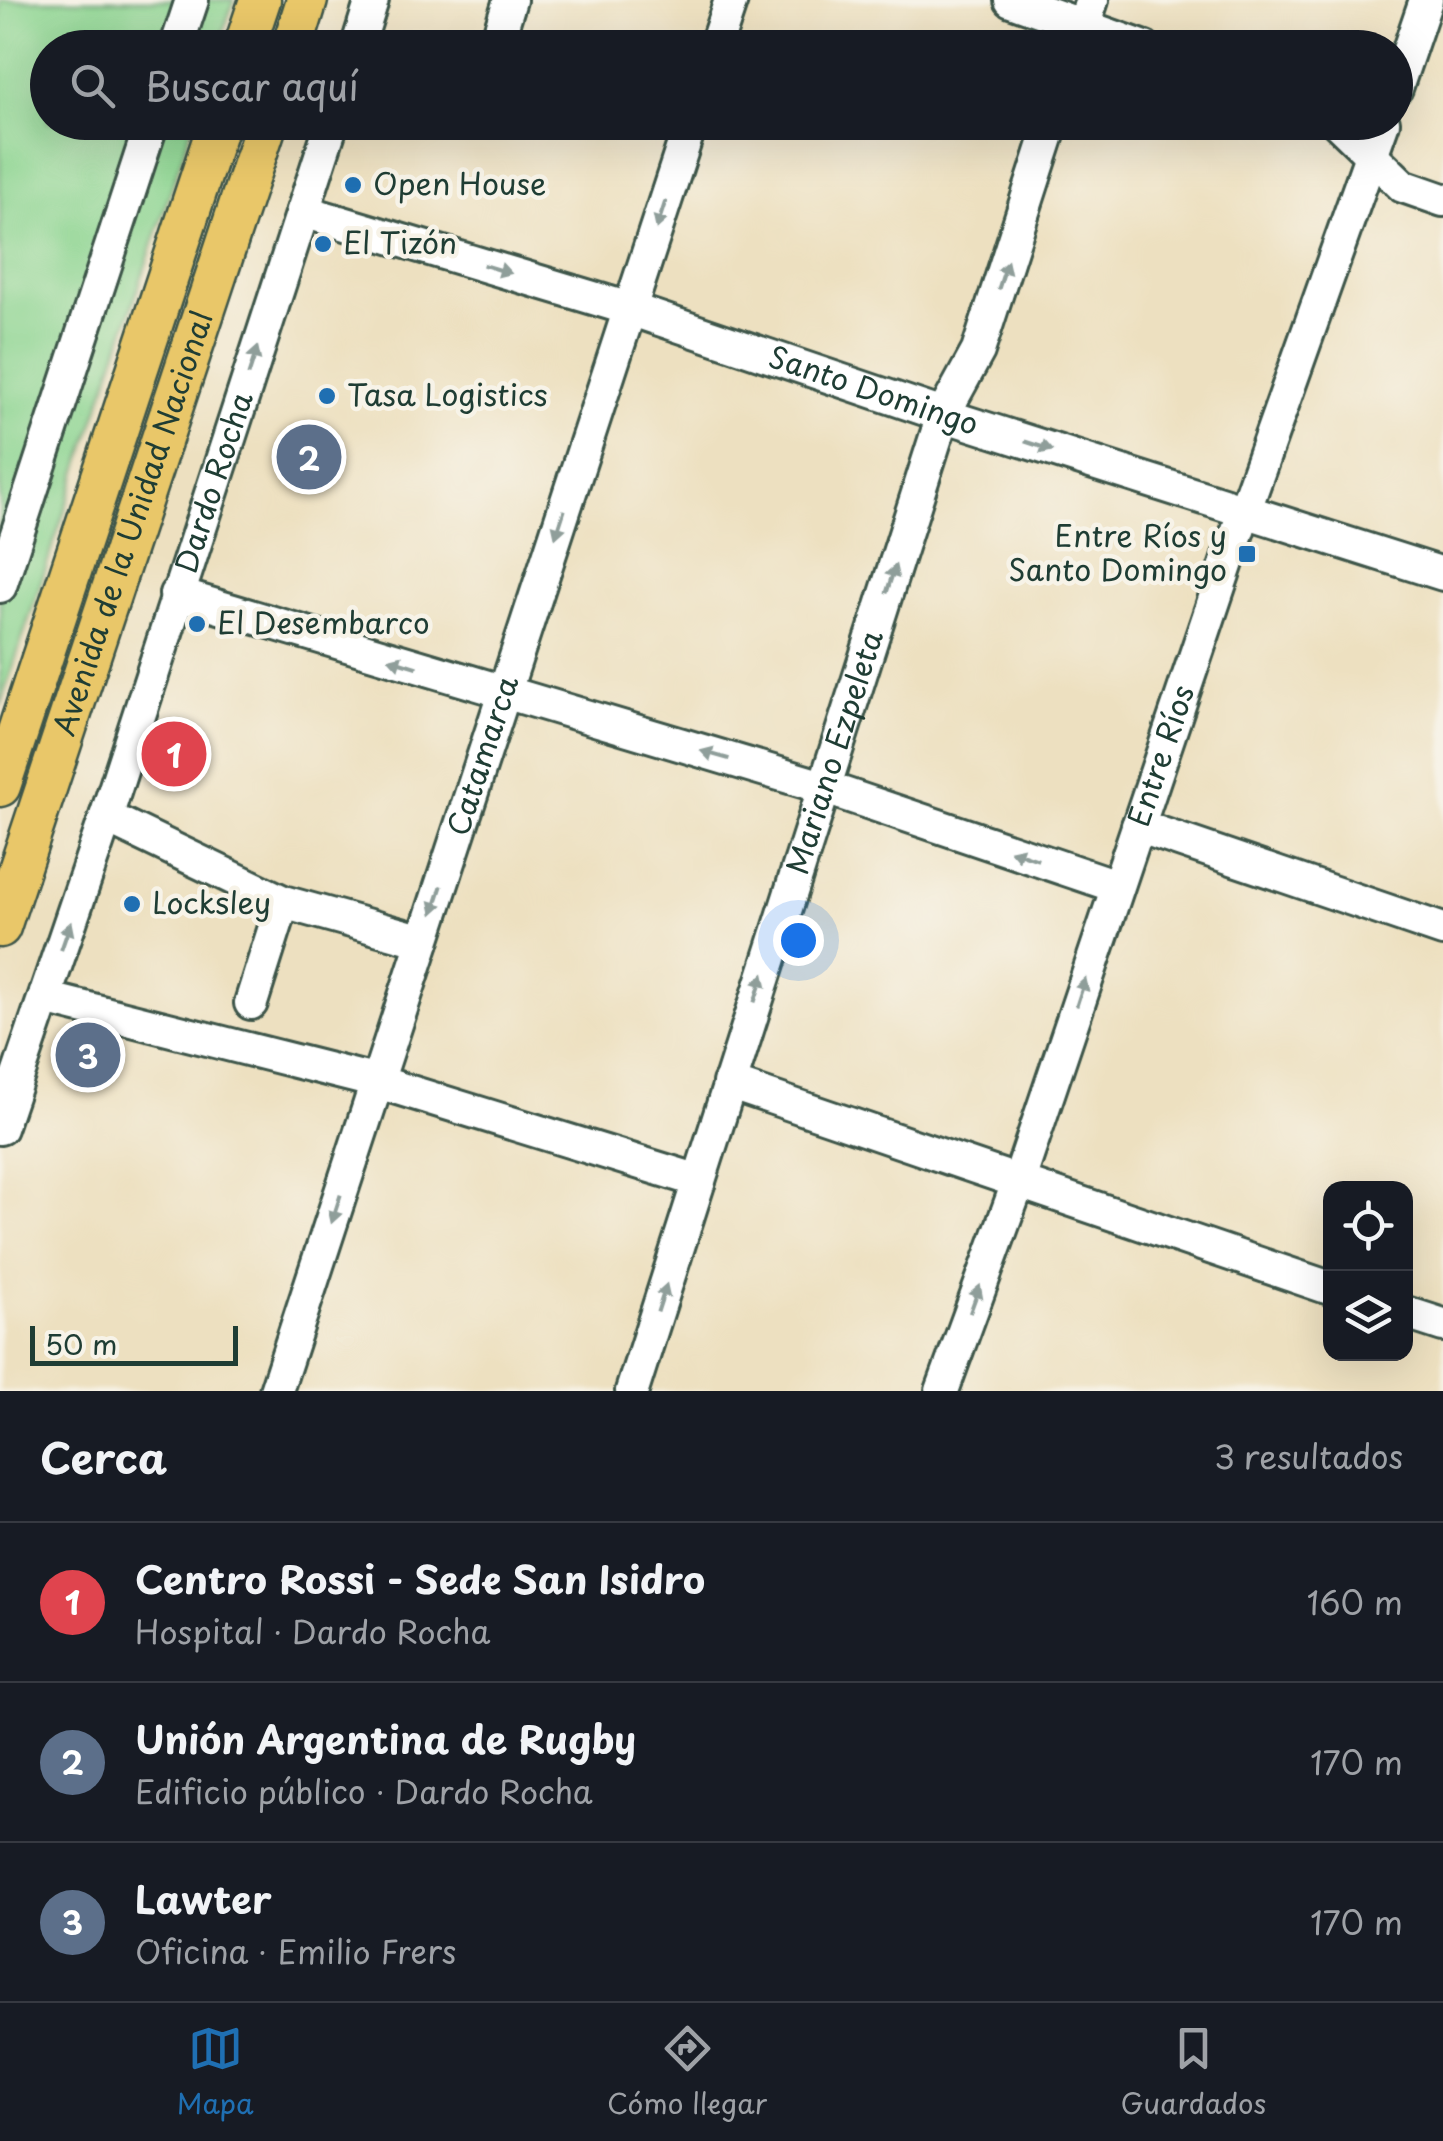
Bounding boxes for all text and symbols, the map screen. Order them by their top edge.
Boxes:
search box [30,30,1413,140]
text: Buscar aquí [145,57,359,114]
icon: search [65,58,120,113]
place label: Open House [373,160,546,205]
marker: Open House [342,174,364,196]
one-way arrow [652,201,667,231]
place label: El Tizón [343,219,457,264]
marker: El Tizón [312,233,334,255]
one-way arrow [996,260,1011,290]
one-way arrow [482,262,513,277]
street label: Avenida de la Unidad Nacional [40,305,223,741]
street label: Santo Domingo [763,333,985,445]
one-way arrow [247,346,262,376]
place label: Tasa Logistics [347,371,548,416]
street label: Dardo Rocha [162,385,263,578]
marker: Tasa Logistics [316,385,338,407]
pin: 2 [276,420,342,494]
one-way arrow [1024,439,1054,454]
one-way arrow [551,509,566,539]
place label: Entre Ríos y Santo Domingo [1008,512,1227,591]
marker: Entre Ríos y Santo Domingo [1236,543,1258,565]
one-way arrow [884,563,899,593]
place label: El Desembarco [217,599,430,644]
marker: El Desembarco [186,613,208,635]
street label: Mariano Ezpeleta [773,624,893,880]
one-way arrow [387,655,418,670]
street label: Catamarca [434,669,529,841]
street label: Entre Ríos [1115,679,1204,832]
pin: 1 [142,716,206,792]
one-way arrow [699,747,730,762]
one-way arrow [1009,846,1039,861]
place label: Locksley [152,879,271,924]
one-way arrow [428,885,443,915]
marker: Locksley [121,893,143,915]
your location [773,915,824,966]
one-way arrow [59,921,74,951]
one-way arrow [753,973,768,1003]
one-way arrow [1075,977,1090,1007]
pin: 3 [56,1018,120,1092]
map controls [1323,1181,1413,1361]
button: locate [1323,1181,1413,1271]
one-way arrow [328,1194,343,1224]
button: layers [1323,1271,1413,1361]
one-way arrow [655,1283,670,1313]
one-way arrow [968,1284,983,1314]
scale bar [30,1321,238,1366]
text: 50 m [45,1322,118,1365]
text: Cerca [40,1425,167,1488]
text: 3 resultados [1214,1432,1403,1480]
text: Centro Rossi - Sede San Isidro [135,1550,705,1607]
text: 1 [65,1578,80,1626]
text: 160 m [1307,1578,1403,1626]
text: Hospital · Dardo Rocha [135,1607,490,1655]
text: Unión Argentina de Rugby [135,1710,636,1767]
text: 2 [61,1738,84,1786]
text: 170 m [1310,1738,1403,1786]
text: Edificio público · Dardo Rocha [135,1767,593,1815]
text: Lawter [135,1870,272,1927]
text: 3 [62,1898,83,1946]
text: 170 m [1310,1898,1403,1946]
text: Oficina · Emilio Frers [135,1927,456,1975]
tab: Mapa [177,2021,254,2124]
tab: Cómo llegar [607,2021,767,2124]
tab: Guardados [1121,2021,1266,2124]

